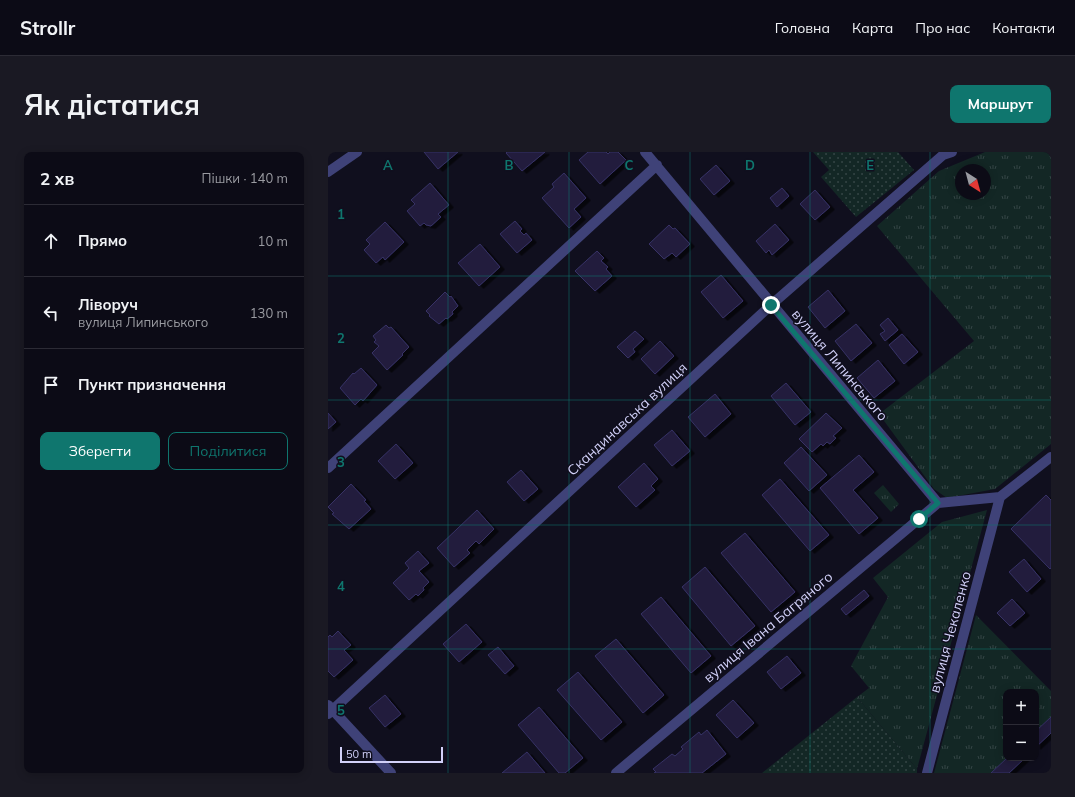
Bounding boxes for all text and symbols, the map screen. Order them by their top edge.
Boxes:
text: Strollr [20,16,75,40]
text: Головна [775,19,830,37]
text: Карта [852,19,893,37]
text: Про нас [915,19,970,37]
text: Контакти [992,19,1055,37]
button: Маршрут [950,85,1051,123]
text: Як дістатися [24,87,200,122]
text: A [383,157,393,173]
text: B [505,157,514,173]
text: C [625,157,634,173]
text: D [745,157,755,173]
text: E [866,157,874,173]
north arrow [955,164,991,200]
text: 2 хв [40,168,74,189]
text: Пішки · 140 m [201,170,288,186]
text: 1 [337,206,345,222]
icon: ahead [40,230,62,252]
text: Прямо [78,231,127,250]
text: 10 m [258,233,288,249]
text: Ліворуч [78,295,138,314]
route end [762,296,780,314]
icon: left [40,302,62,324]
text: 130 m [250,305,288,321]
street label: вулиця Липинського [788,306,892,424]
text: вулиця Липинського [78,314,208,330]
text: 2 [337,330,345,346]
street label: Скандинавська вулиця [563,359,691,479]
icon: arrive [40,374,62,396]
text: Пункт призначення [78,375,226,394]
button: Зберегти [40,432,160,470]
button: Поділитися [168,432,288,470]
text: 3 [337,454,345,470]
route start [910,510,928,528]
street label: вулиця Івана Багряного [700,568,836,686]
street label: вулиця Чекаленко [925,569,975,695]
text: 4 [337,578,345,594]
map controls [1003,689,1039,761]
button: + [1003,689,1039,725]
text: 5 [337,702,345,718]
button: − [1003,725,1039,761]
scale bar [340,745,443,764]
text: 50 m [346,747,372,761]

